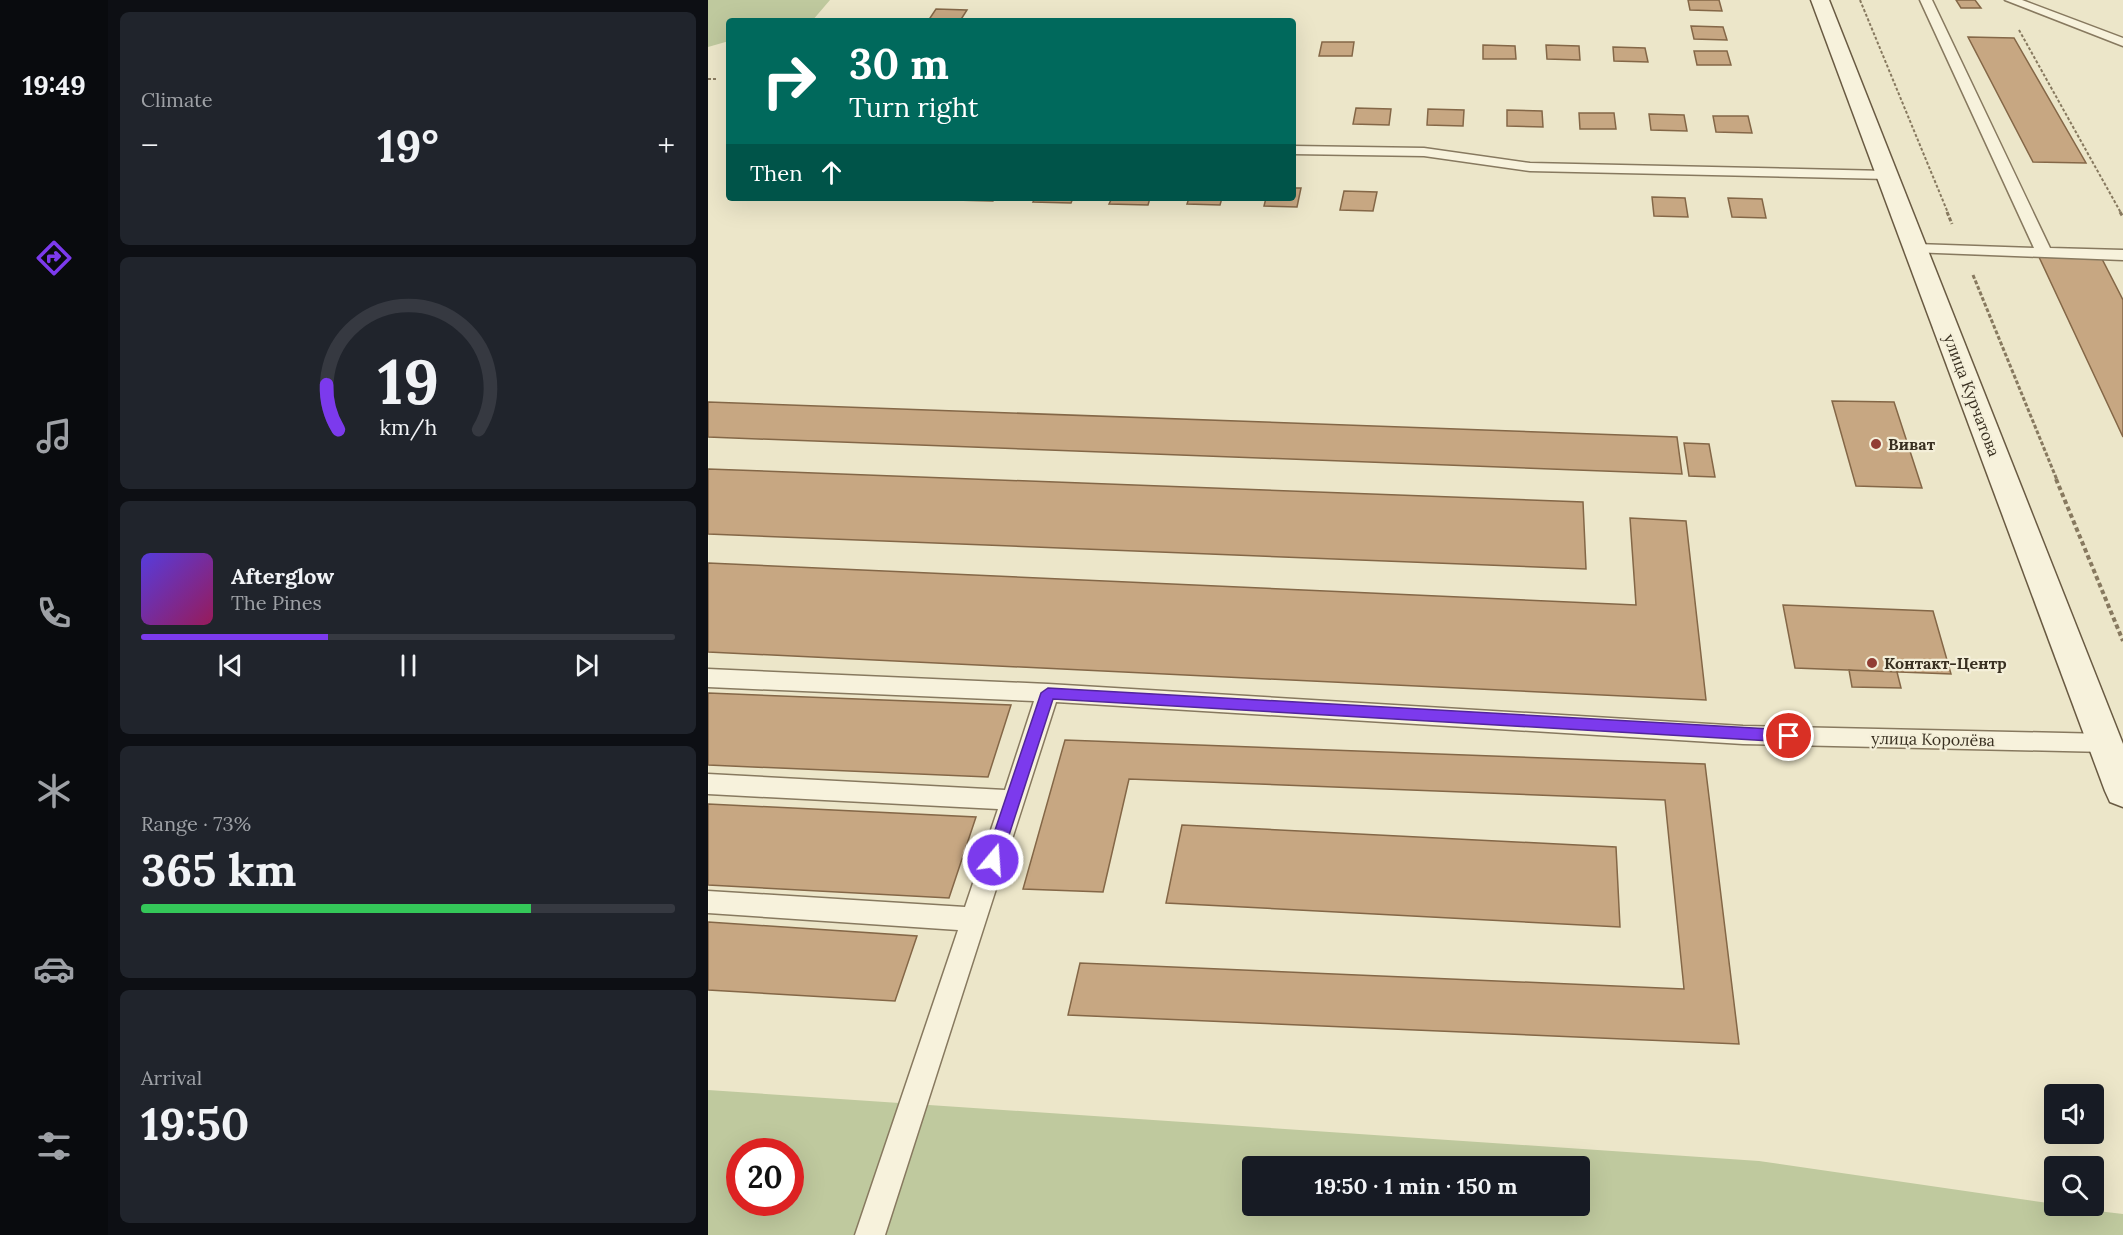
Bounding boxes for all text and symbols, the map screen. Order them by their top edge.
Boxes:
text: 30 m [849,37,949,91]
icon: right [750,42,828,120]
text: 19:49 [22,68,86,102]
text: Climate [141,87,213,112]
text: Turn right [849,90,978,124]
text: 19° [377,117,439,174]
text: − [141,124,159,166]
text: + [657,124,675,166]
icon: ahead [815,156,848,189]
text: Then [750,159,803,187]
icon: directions [33,237,75,279]
street label: улица Курчатова [1939,331,2005,459]
text: 19 [377,341,439,421]
text: km/h [379,413,437,441]
icon: music [33,415,75,457]
place label: Виват [1888,434,1936,454]
marker: Виват [1869,437,1883,451]
text: Afterglow [231,562,334,590]
text: The Pines [231,590,322,615]
icon: phone [33,592,75,634]
icon: previous [214,649,247,682]
icon: pause [392,649,425,682]
icon: next [570,649,603,682]
place label: Контакт-Центр [1884,653,2007,673]
marker: Контакт-Центр [1865,656,1879,670]
pin [1763,710,1814,761]
icon: arrive [1772,719,1805,752]
street label: улица Королёва [1871,728,1995,750]
icon: climate [33,770,75,812]
text: Range · 73% [141,811,251,836]
position arrow [961,828,1025,892]
text: 365 km [141,841,296,898]
icon: car [33,948,75,990]
text: Arrival [141,1065,202,1090]
map controls [2044,1084,2104,1216]
button: sound [2044,1084,2104,1144]
text: 19:50 [141,1095,249,1152]
icon: filters [33,1125,75,1167]
speed limit sign: 20 [726,1138,804,1216]
button: search [2044,1156,2104,1216]
text: 19:50 · 1 min · 150 m [1314,1172,1518,1200]

